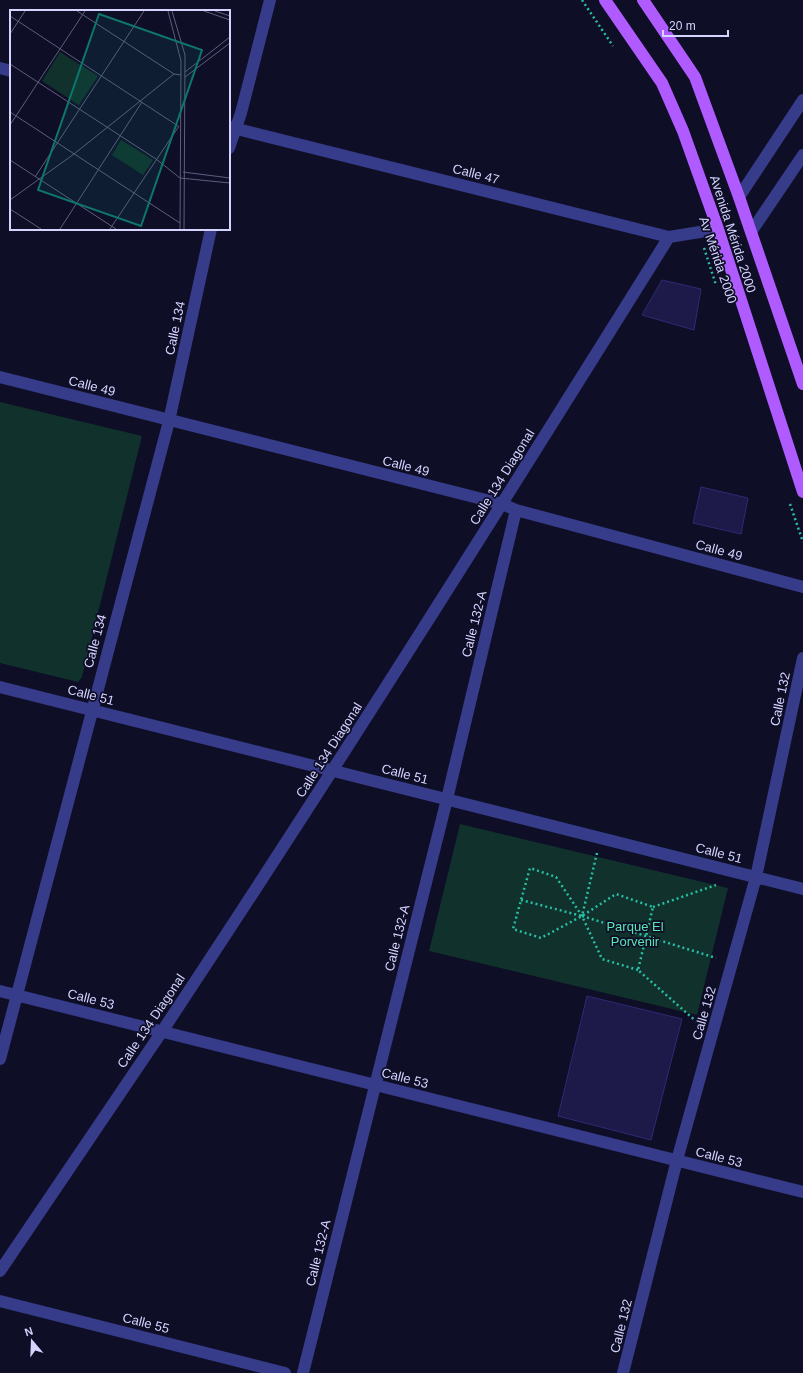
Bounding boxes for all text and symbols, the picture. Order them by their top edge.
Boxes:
inset map [10,10,230,230]
scale bar [663,12,728,38]
text: 20 m [669,19,696,33]
street label: Calle 47 [451,161,501,187]
street label: Avenida Mérida 2000 [707,173,759,295]
street label: Av Mérida 2000 [696,215,740,305]
street label: Calle 134 [162,300,188,356]
street label: Calle 49 [67,373,117,399]
street label: Calle 134 Diagonal [467,426,538,528]
street label: Calle 49 [381,453,431,479]
street label: Calle 49 [694,537,744,563]
street label: Calle 132-A [459,589,490,659]
street label: Calle 134 [81,613,109,669]
street label: Calle 132 [767,671,793,727]
street label: Calle 51 [66,682,116,708]
street label: Calle 134 Diagonal [293,700,365,800]
street label: Calle 51 [380,761,430,787]
street label: Calle 51 [694,840,744,866]
street label: Calle 132-A [382,903,413,973]
park label: Parque El Porvenir [606,919,664,949]
street label: Calle 134 Diagonal [114,971,188,1071]
street label: Calle 132 [689,985,719,1041]
street label: Calle 53 [66,986,116,1012]
street label: Calle 53 [380,1065,430,1091]
street label: Calle 53 [694,1144,744,1170]
street label: Calle 132-A [303,1218,334,1288]
street label: Calle 132 [607,1298,635,1354]
street label: Calle 55 [121,1310,171,1336]
north arrow [12,1321,52,1361]
text: N [23,1325,35,1339]

